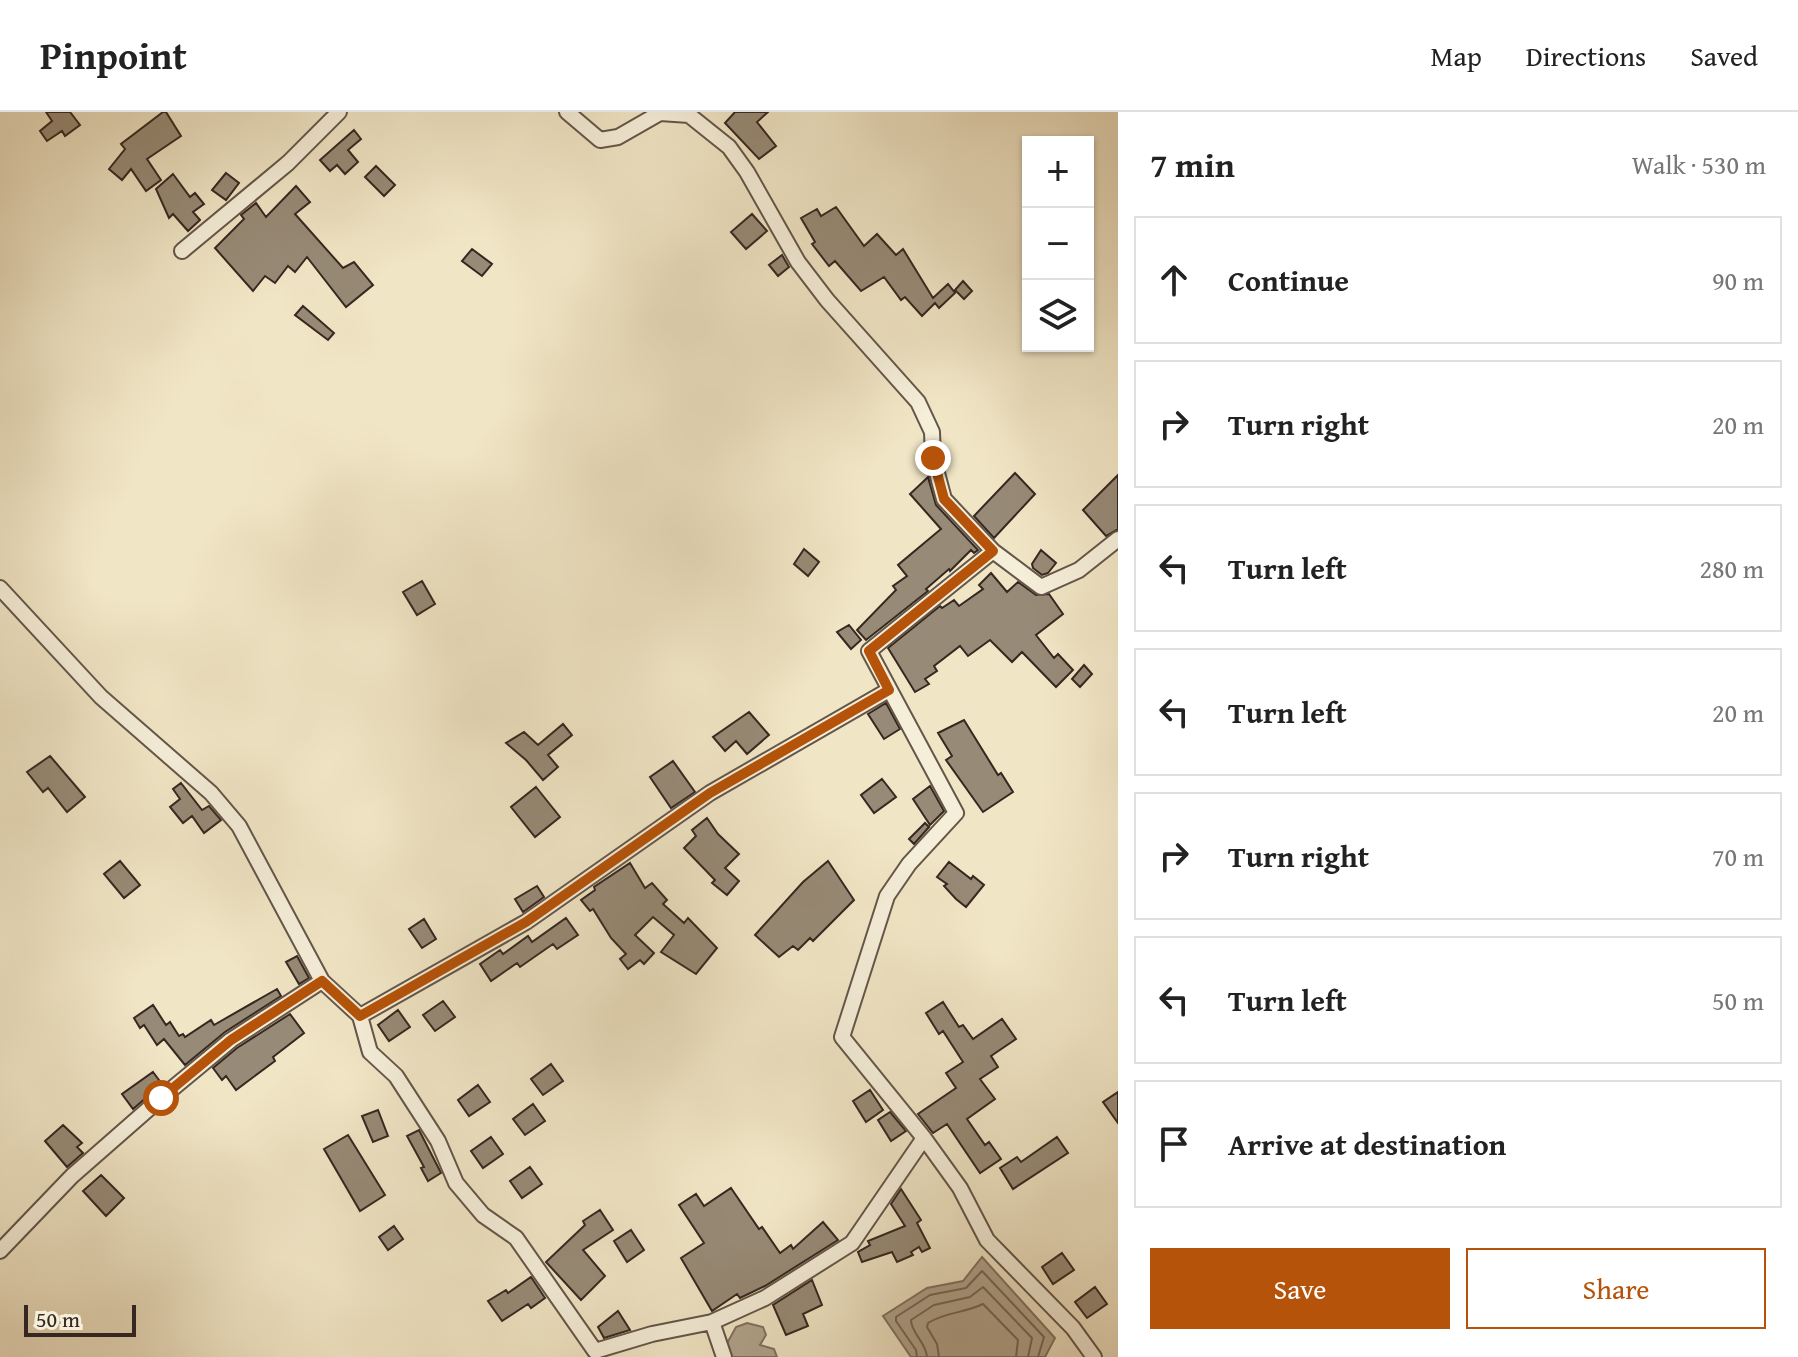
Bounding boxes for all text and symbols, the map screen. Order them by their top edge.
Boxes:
text: Pinpoint [40,27,187,83]
text: Map [1430,35,1482,76]
text: Directions [1526,35,1646,76]
text: Saved [1690,35,1758,76]
map controls [1022,136,1094,352]
button: + [1022,136,1094,208]
text: 7 min [1150,140,1235,189]
text: Walk · 530 m [1632,145,1766,184]
button: − [1022,208,1094,280]
icon: ahead [1152,258,1196,302]
text: Continue [1228,258,1349,302]
text: 90 m [1712,261,1764,300]
button: layers [1022,280,1094,352]
icon: right [1152,402,1196,446]
text: Turn right [1228,402,1369,446]
text: 20 m [1712,405,1764,444]
route end [915,440,951,476]
icon: left [1152,546,1196,590]
text: Turn left [1228,546,1347,590]
text: 280 m [1699,549,1764,588]
icon: left [1152,690,1196,734]
text: Turn left [1228,690,1347,734]
text: 20 m [1712,693,1764,732]
icon: right [1152,834,1196,878]
text: Turn right [1228,834,1369,878]
text: 70 m [1712,837,1764,876]
icon: left [1152,978,1196,1022]
text: Turn left [1228,978,1347,1022]
text: 50 m [1712,981,1764,1020]
route start [143,1080,179,1116]
icon: arrive [1152,1122,1196,1166]
text: Arrive at destination [1228,1122,1506,1166]
button: Save [1150,1248,1450,1329]
button: Share [1466,1248,1766,1329]
scale bar [24,1301,136,1337]
text: 50 m [36,1303,80,1335]

